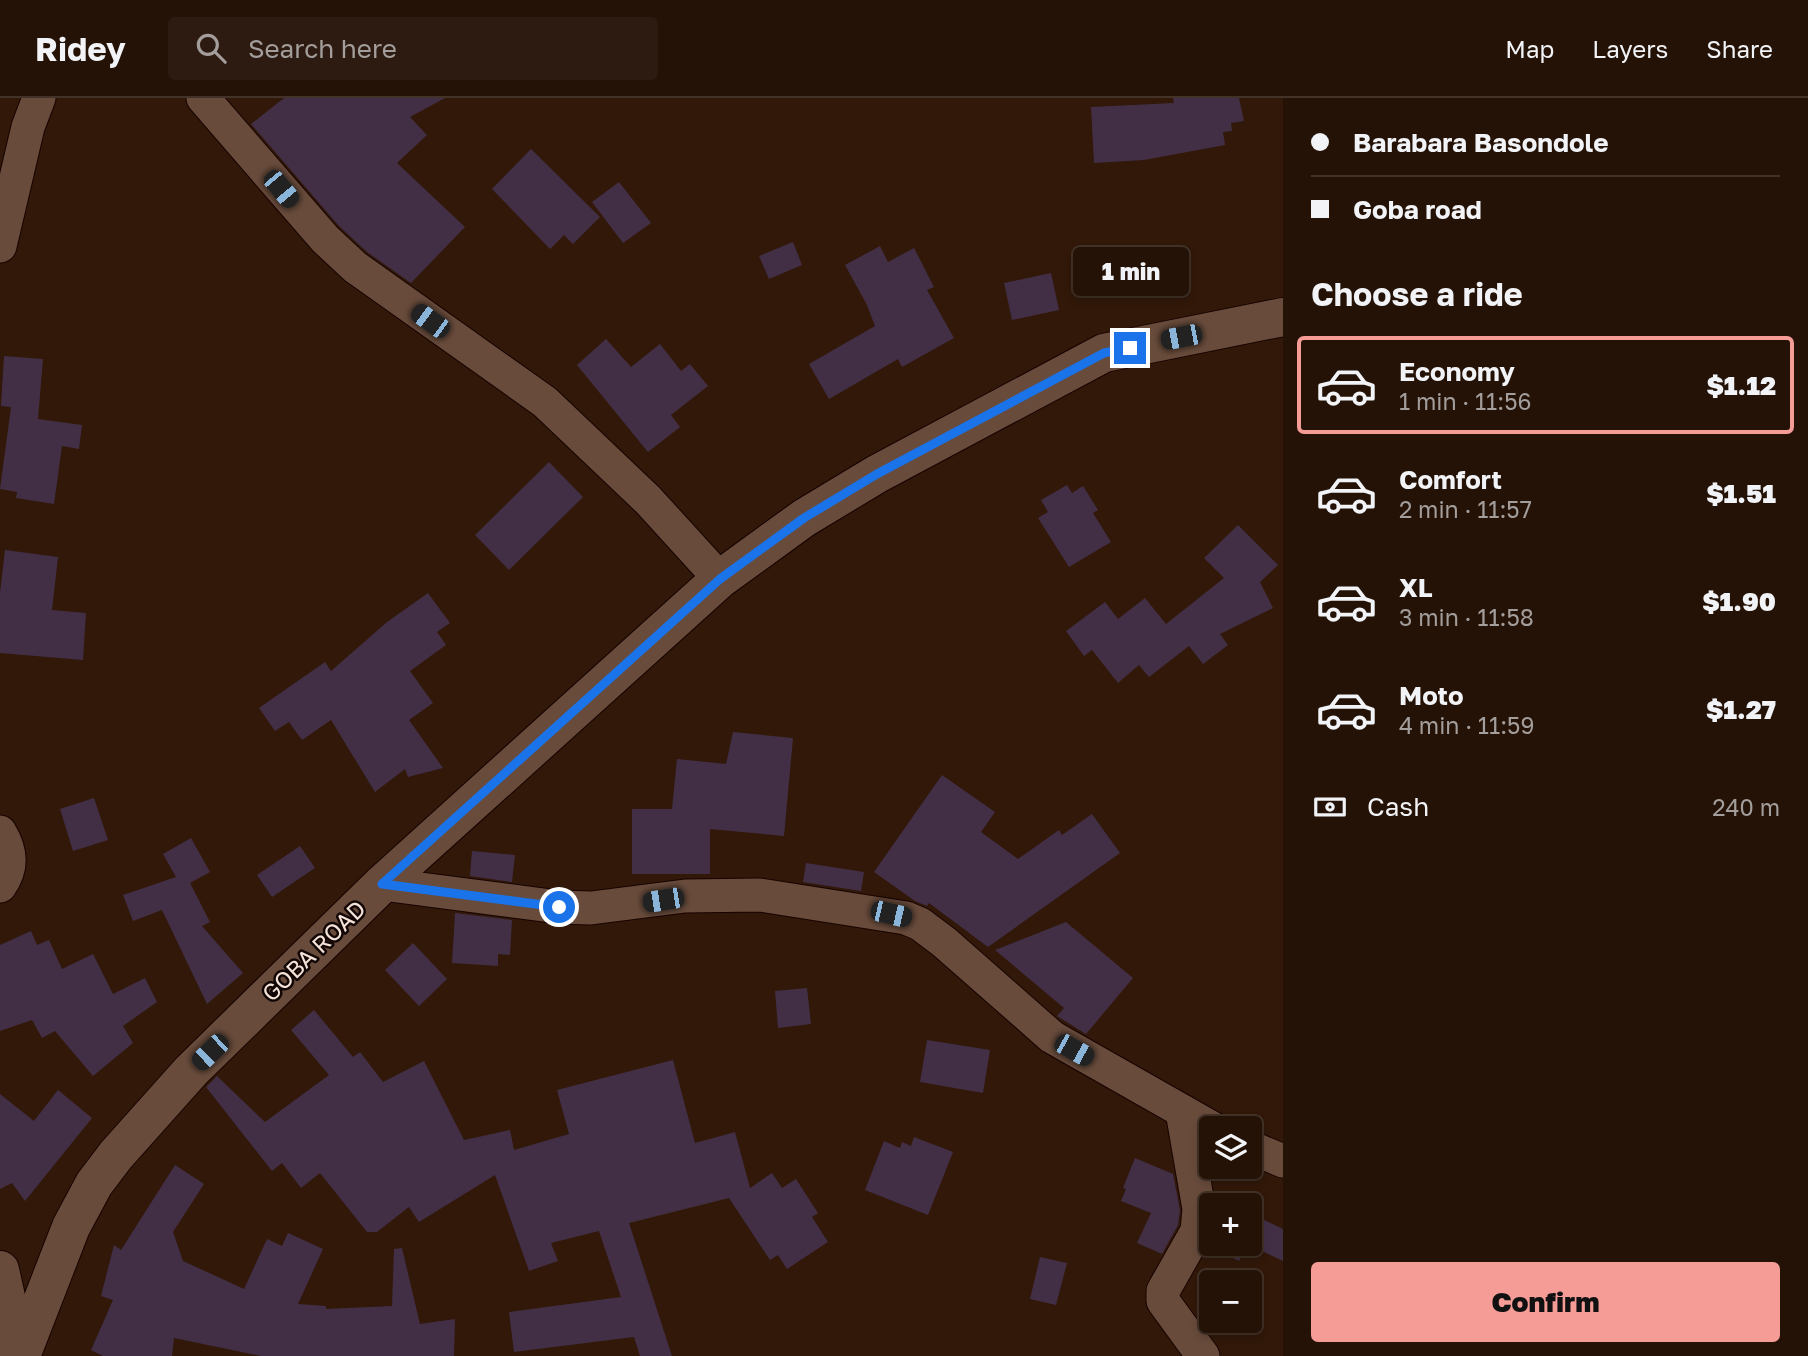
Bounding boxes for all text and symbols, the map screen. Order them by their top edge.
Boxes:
search box [168,17,658,80]
text: Ridey [35,29,126,68]
icon: search [192,29,230,67]
text: Search here [248,33,397,64]
text: Map [1505,34,1554,63]
text: Layers [1592,34,1668,63]
text: Share [1706,34,1773,63]
text: Barabara Basondole [1353,127,1608,158]
car [260,166,303,212]
text: Goba road [1353,194,1482,225]
callout: 1 min [1072,246,1188,296]
text: 1 min [1102,257,1160,285]
text: Choose a ride [1311,275,1523,313]
car [407,300,454,342]
car [1159,323,1204,351]
route end [1114,332,1146,364]
icon: car [1315,354,1378,417]
text: Economy [1399,356,1515,387]
text: $1.12 [1706,370,1776,401]
text: 1 min · 11:56 [1399,387,1531,415]
icon: car [1315,462,1378,525]
text: Comfort [1399,464,1502,495]
text: $1.51 [1706,478,1776,509]
text: 2 min · 11:57 [1399,495,1532,523]
icon: car [1315,570,1378,633]
text: XL [1399,572,1433,603]
text: $1.90 [1702,586,1776,617]
text: 3 min · 11:58 [1399,603,1534,631]
icon: car [1315,678,1378,741]
text: Moto [1399,680,1464,711]
text: $1.27 [1706,694,1776,725]
text: 4 min · 11:59 [1399,711,1534,739]
icon: cash [1311,788,1349,826]
text: Cash [1367,791,1429,822]
text: 240 m [1712,793,1780,821]
car [641,886,686,914]
route start [543,891,575,923]
street label: GOBA ROAD [256,894,371,1007]
car [869,899,914,929]
car [188,1030,233,1074]
car [1051,1031,1098,1069]
map controls [1199,1116,1262,1333]
button: layers [1199,1116,1262,1179]
button: + [1199,1193,1262,1256]
button: Confirm [1311,1262,1780,1342]
button: − [1199,1270,1262,1333]

